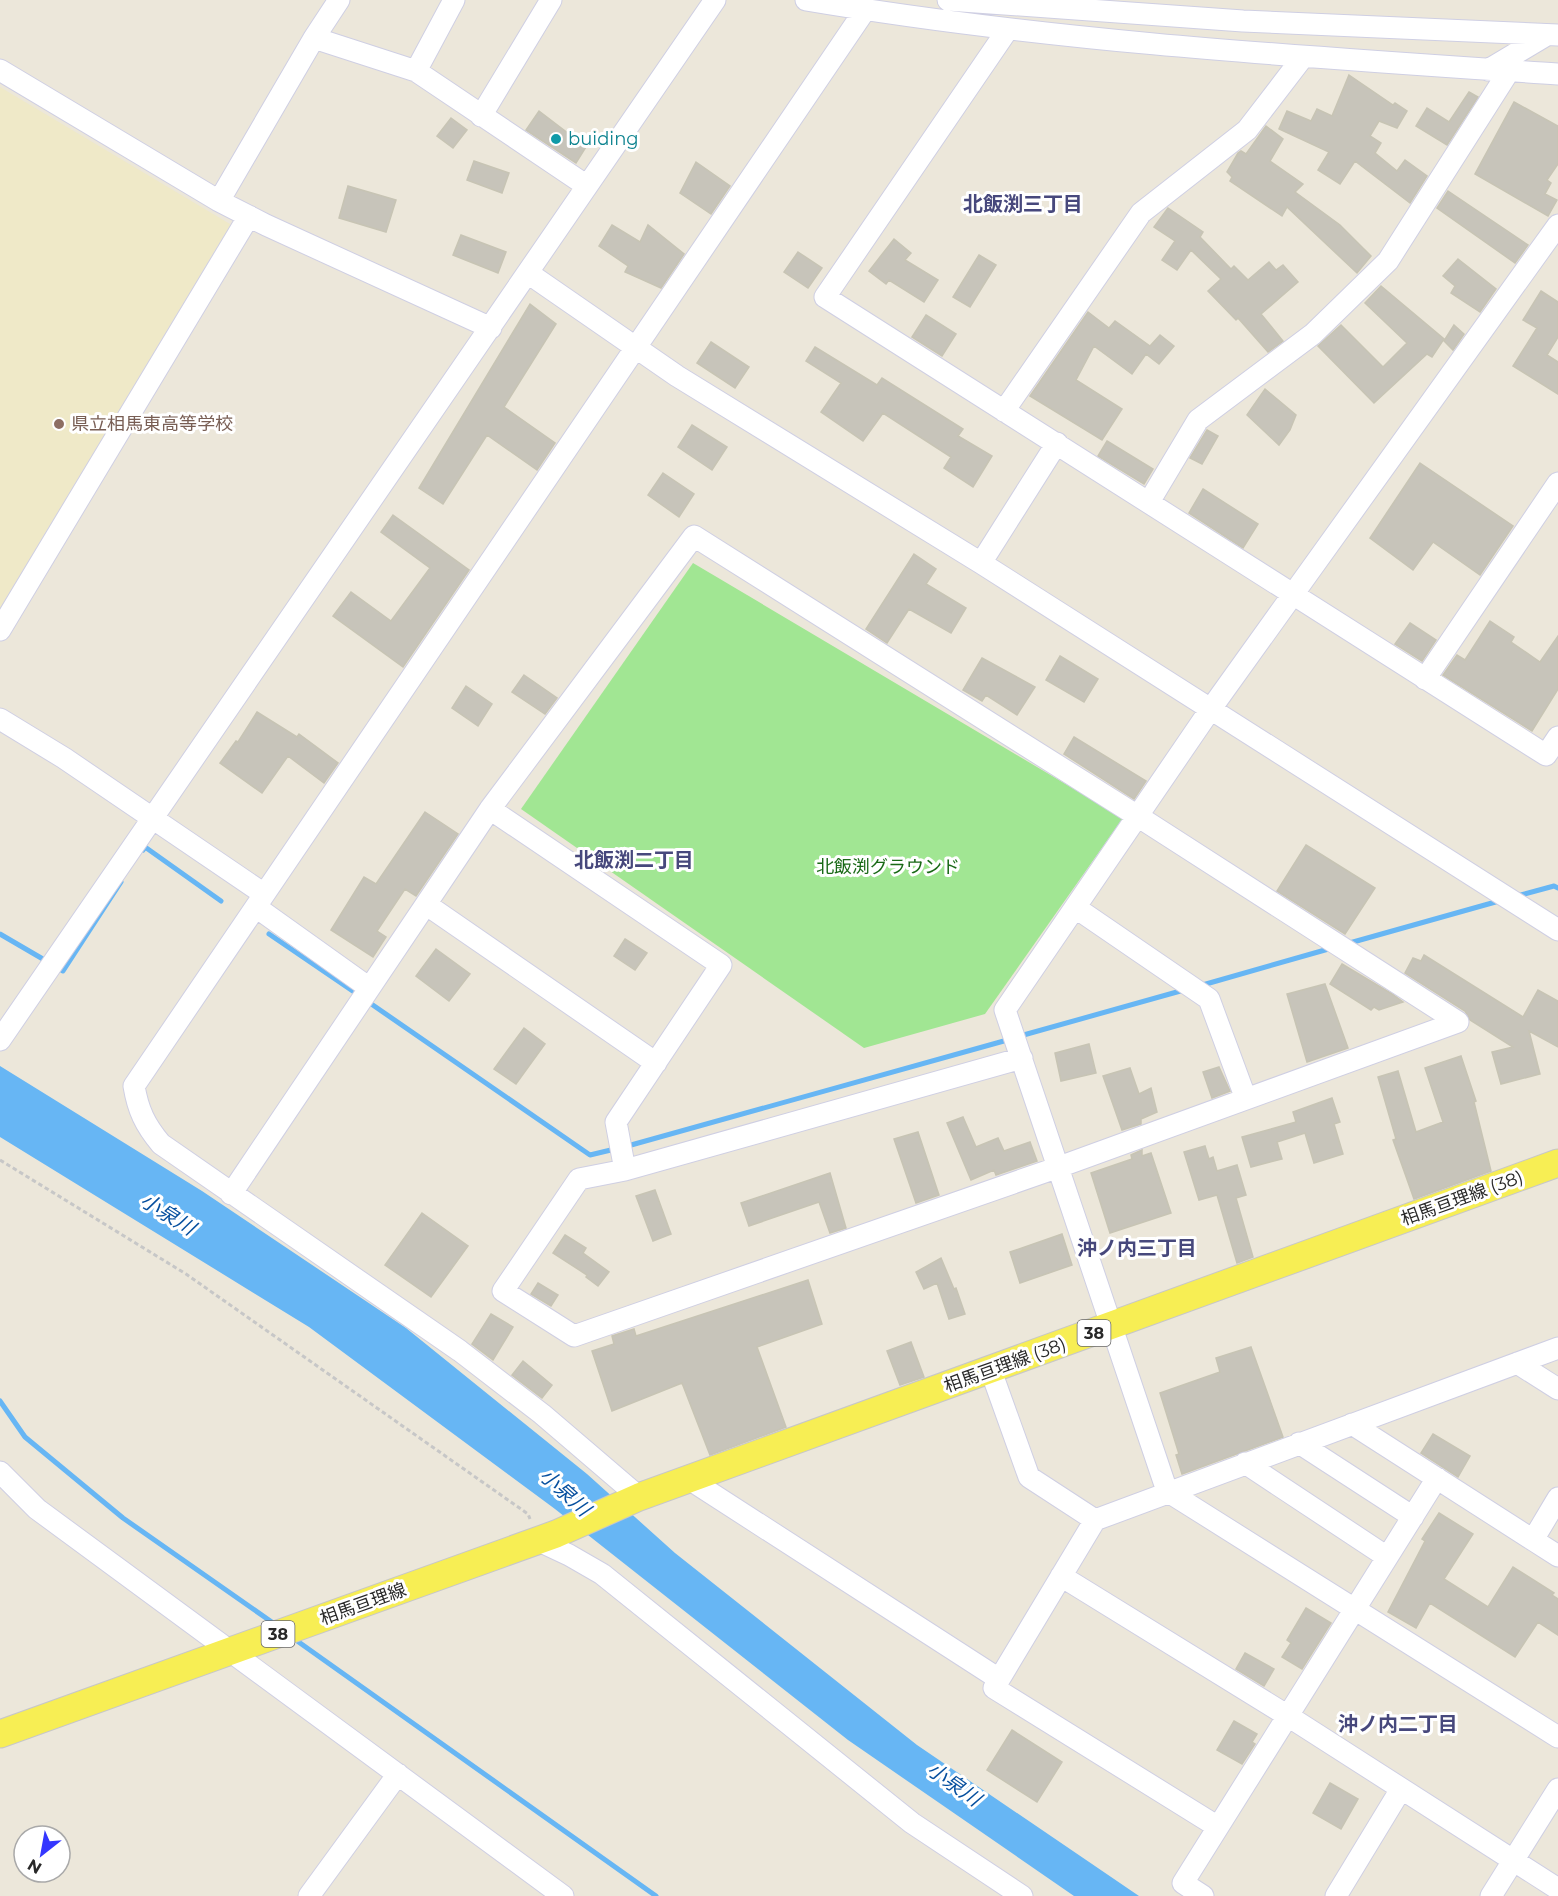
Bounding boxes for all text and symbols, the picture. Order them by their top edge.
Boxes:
place label: buiding [568,128,639,150]
marker: buiding [549,132,563,146]
district label: 北飯渕三丁目 [963,192,1083,216]
place label: 県立相馬東高等学校 [71,413,233,435]
marker: 県立相馬東高等学校 [52,417,66,431]
district label: 北飯渕二丁目 [574,848,694,872]
park label: 北飯渕グラウンド [816,856,960,878]
street label: 相馬亘理線 (38) [1398,1166,1526,1230]
water label: 小泉川 [136,1188,201,1241]
district label: 沖ノ内三丁目 [1077,1236,1197,1260]
road number: 38 [1078,1320,1110,1346]
street label: 相馬亘理線 (38) [941,1333,1069,1397]
water label: 小泉川 [535,1463,597,1522]
street label: 相馬亘理線 [317,1578,409,1630]
road number: 38 [262,1621,294,1647]
district label: 沖ノ内二丁目 [1338,1712,1458,1736]
water label: 小泉川 [923,1757,987,1812]
north arrow [12,1824,72,1884]
text: N [24,1855,45,1878]

